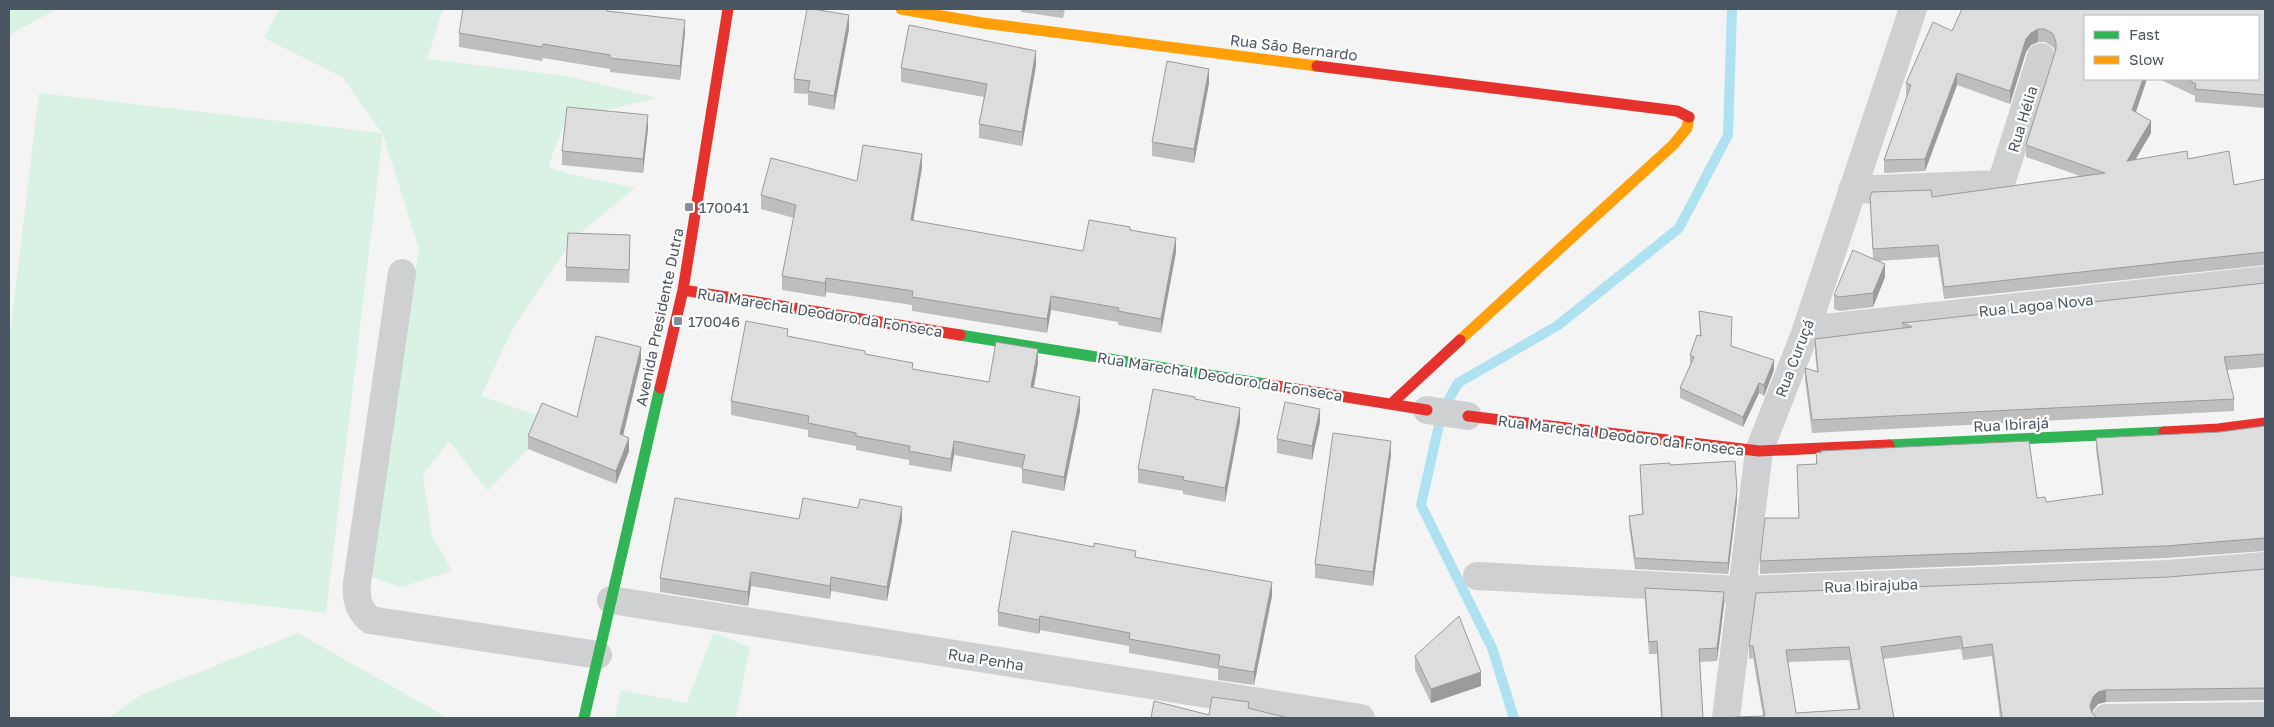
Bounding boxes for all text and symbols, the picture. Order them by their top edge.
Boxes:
legend [2084,15,2259,80]
text: Fast [2129,25,2160,43]
street label: Rua São Bernardo [1229,30,1359,64]
text: Slow [2129,50,2164,68]
street label: Rua Hélia [2003,84,2041,154]
place label: 170041 [699,198,749,216]
marker: 170041 [683,201,695,213]
street label: Avenida Presidente Dutra [631,226,687,408]
street label: Rua Marechal Deodoro da Fonseca [696,284,944,340]
street label: Rua Lagoa Nova [1978,290,2094,320]
place label: 170046 [688,312,740,330]
marker: 170046 [672,315,684,327]
street label: Rua Curuçá [1771,316,1817,400]
street label: Rua Marechal Deodoro da Fonseca [1096,348,1344,404]
street label: Rua Marechal Deodoro da Fonseca [1497,411,1745,459]
street label: Rua Ibirajá [1973,413,2049,435]
street label: Rua Ibirajuba [1824,574,1918,596]
street label: Rua Penha [947,644,1025,674]

